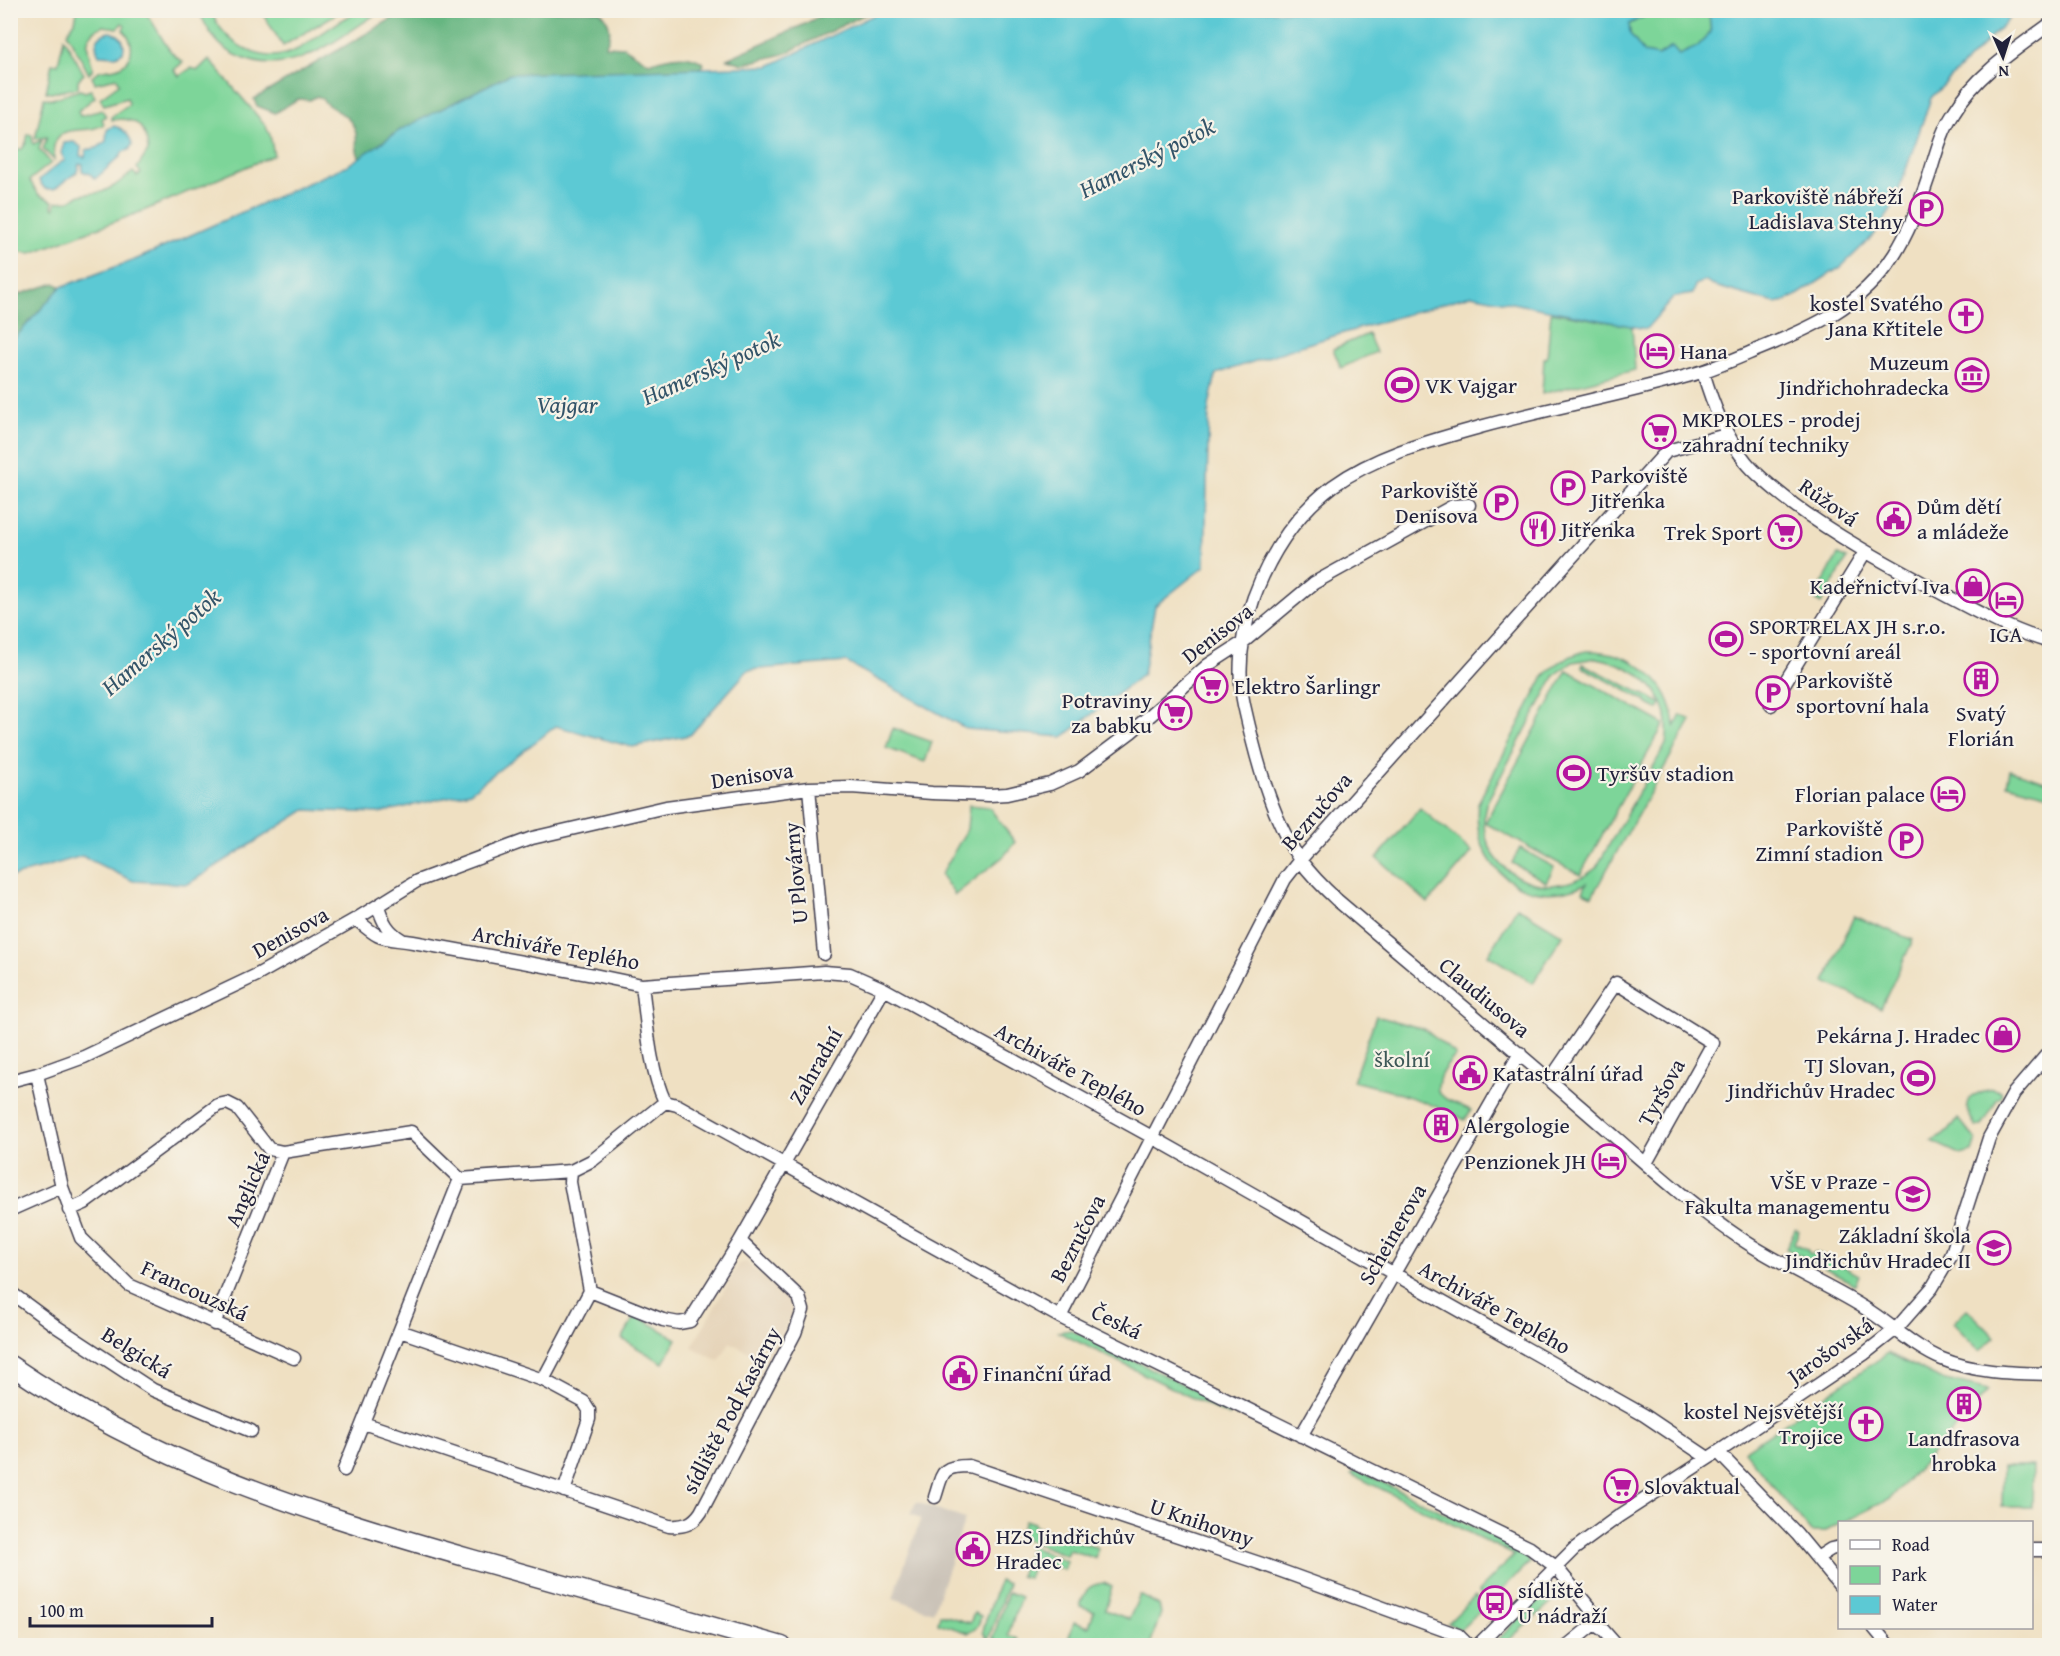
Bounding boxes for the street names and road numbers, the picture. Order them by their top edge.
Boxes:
street label: Růžová [1793,470,1866,534]
street label: Denisova [1175,595,1260,671]
street label: Denisova [709,753,796,797]
street label: Bezručova [1273,764,1360,857]
street label: U Plovárny [775,821,815,925]
street label: Denisova [246,898,334,966]
street label: Archiváře Teplého [470,917,642,977]
street label: Claudiusova [1432,949,1538,1045]
street label: Archiváře Teplého [989,1014,1153,1124]
street label: Zahradní [780,1021,850,1110]
street label: Tyršova [1629,1052,1693,1132]
street label: Anglická [216,1145,278,1232]
street label: Scheinerova [1350,1177,1434,1291]
street label: Bezručova [1041,1188,1113,1288]
street label: Francouzská [136,1251,254,1329]
street label: Archiváře Teplého [1413,1252,1577,1362]
street label: Česká [1086,1295,1148,1347]
street label: Jarošovská [1778,1308,1880,1393]
street label: Belgická [96,1318,179,1386]
street label: sídliště Pod Kasárny [673,1321,789,1499]
street label: U Knihovny [1146,1489,1258,1555]

